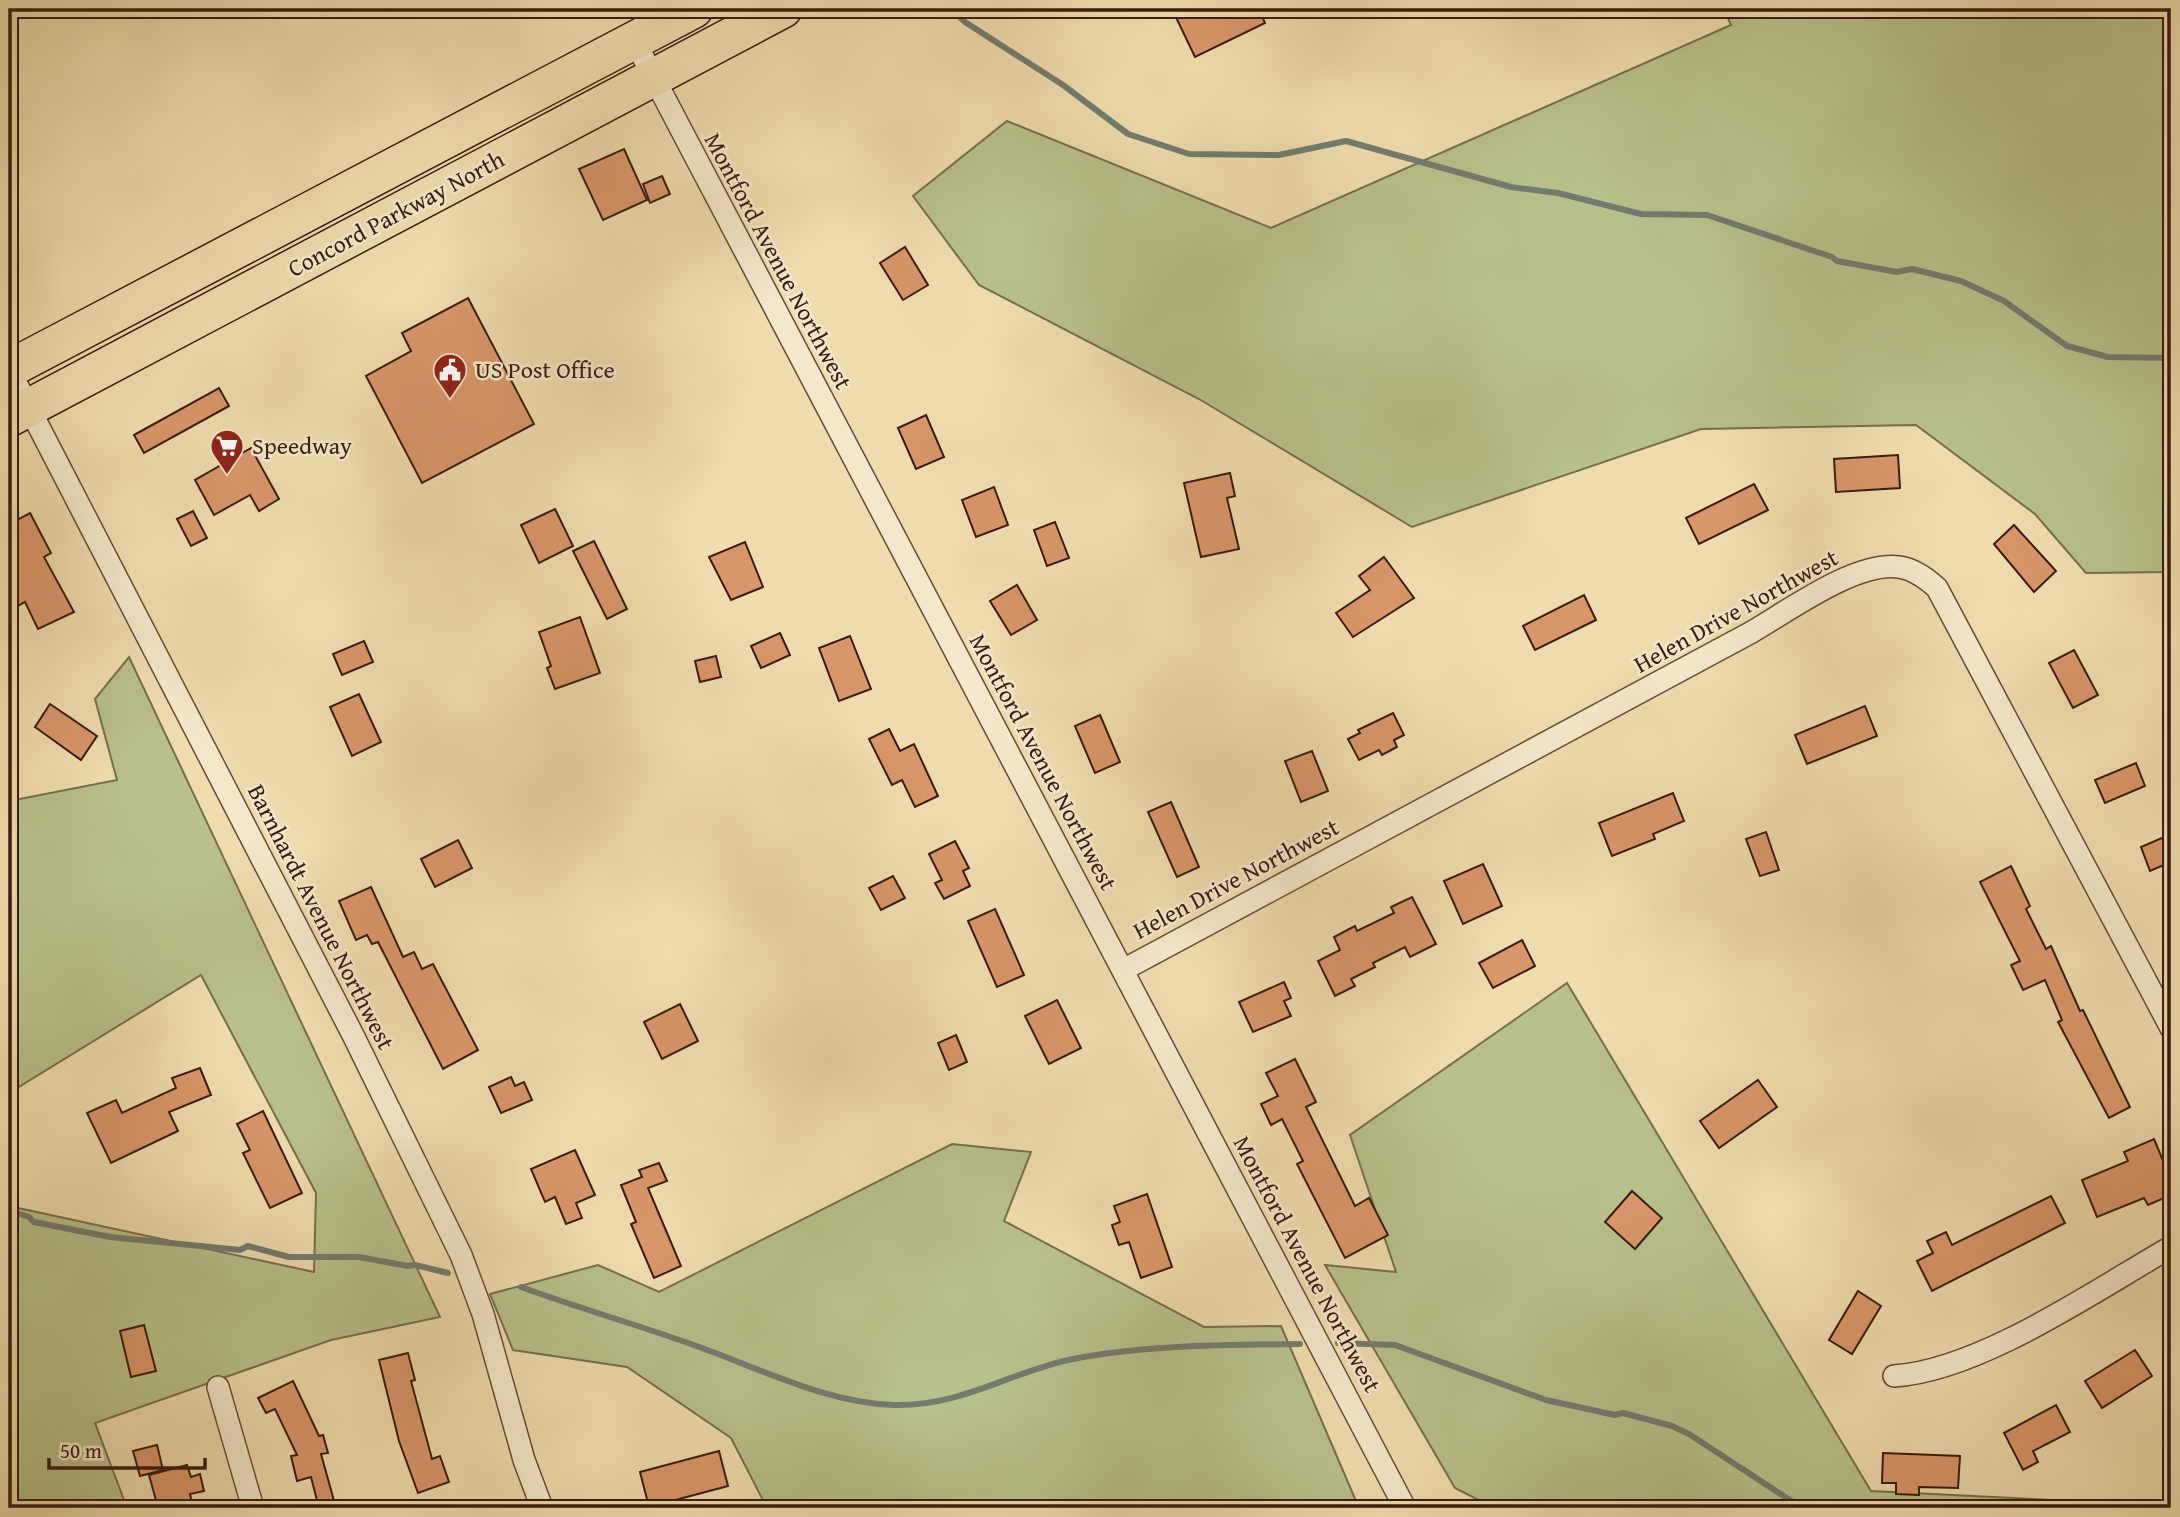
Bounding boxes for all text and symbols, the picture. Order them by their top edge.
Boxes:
street label: Montford Avenue Northwest [696,126,861,396]
street label: Concord Parkway North [281,141,511,286]
public building icon: US Post Office [431,351,469,400]
place label: US Post Office [475,352,615,387]
supermarket icon: Speedway [208,427,246,476]
place label: Speedway [252,428,352,463]
street label: Helen Drive Northwest [1627,540,1845,681]
street label: Montford Avenue Northwest [961,627,1126,897]
street label: Barnhardt Avenue Northwest [239,778,404,1056]
street label: Helen Drive Northwest [1127,809,1345,948]
street label: Montford Avenue Northwest [1225,1129,1390,1399]
scale bar [49,1426,205,1470]
text: 50 m [60,1435,102,1466]

